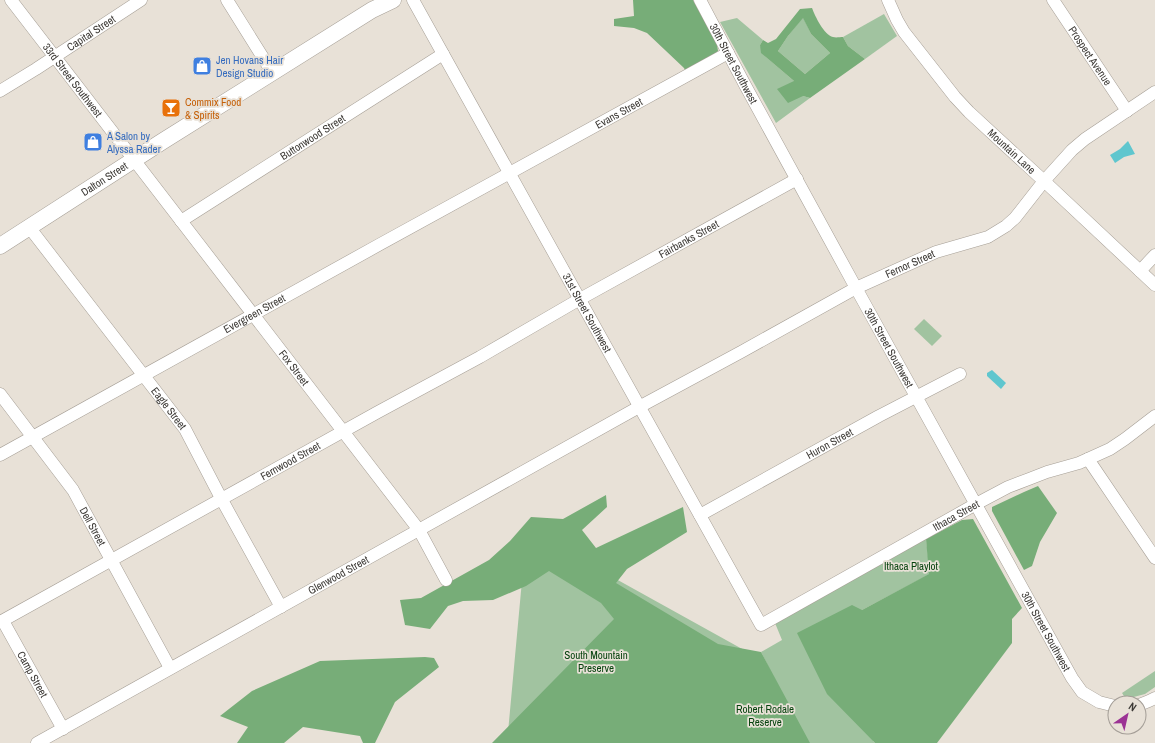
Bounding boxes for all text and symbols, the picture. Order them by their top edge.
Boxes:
street label: Capital Street [64,12,118,54]
street label: 30th Street Southwest [707,21,761,107]
street label: Prospect Avenue [1065,23,1115,88]
street label: 33rd Street Southwest [40,40,106,120]
place label: Jen Hovans Hair Design Studio [216,53,283,80]
shop icon: Jen Hovans Hair Design Studio [191,55,213,77]
street label: Evans Street [593,94,645,132]
place label: Commix Food & Spirits [185,95,241,122]
bar icon: Commix Food & Spirits [160,97,182,119]
street label: Buttonwood Street [277,111,348,163]
street label: Mountain Lane [985,126,1039,177]
place label: A Salon by Alyssa Rader [106,129,161,156]
shop icon: A Salon by Alyssa Rader [82,131,104,153]
street label: Dalton Street [78,158,131,199]
street label: Fairbanks Street [656,217,721,261]
street label: Fernor Street [883,246,937,281]
street label: 31st Street Southwest [560,271,615,355]
street label: Evergreen Street [221,291,288,336]
street label: 30th Street Southwest [861,306,917,391]
street label: Fox Street [276,347,312,389]
street label: Eagle Street [148,384,190,433]
street label: Huron Street [804,425,856,462]
street label: Fernwood Street [258,438,323,483]
street label: Ithaca Street [930,496,982,534]
street label: Dell Street [77,504,109,549]
street label: Glenwood Street [305,552,372,597]
park label: Ithaca Playlot [884,559,939,573]
street label: 30th Street Southwest [1018,589,1074,674]
park label: South Mountain Preserve [564,648,628,675]
street label: Camp Street [14,649,51,700]
north arrow [1107,695,1147,735]
text: N [1126,699,1139,714]
park label: Robert Rodale Reserve [736,702,794,729]

